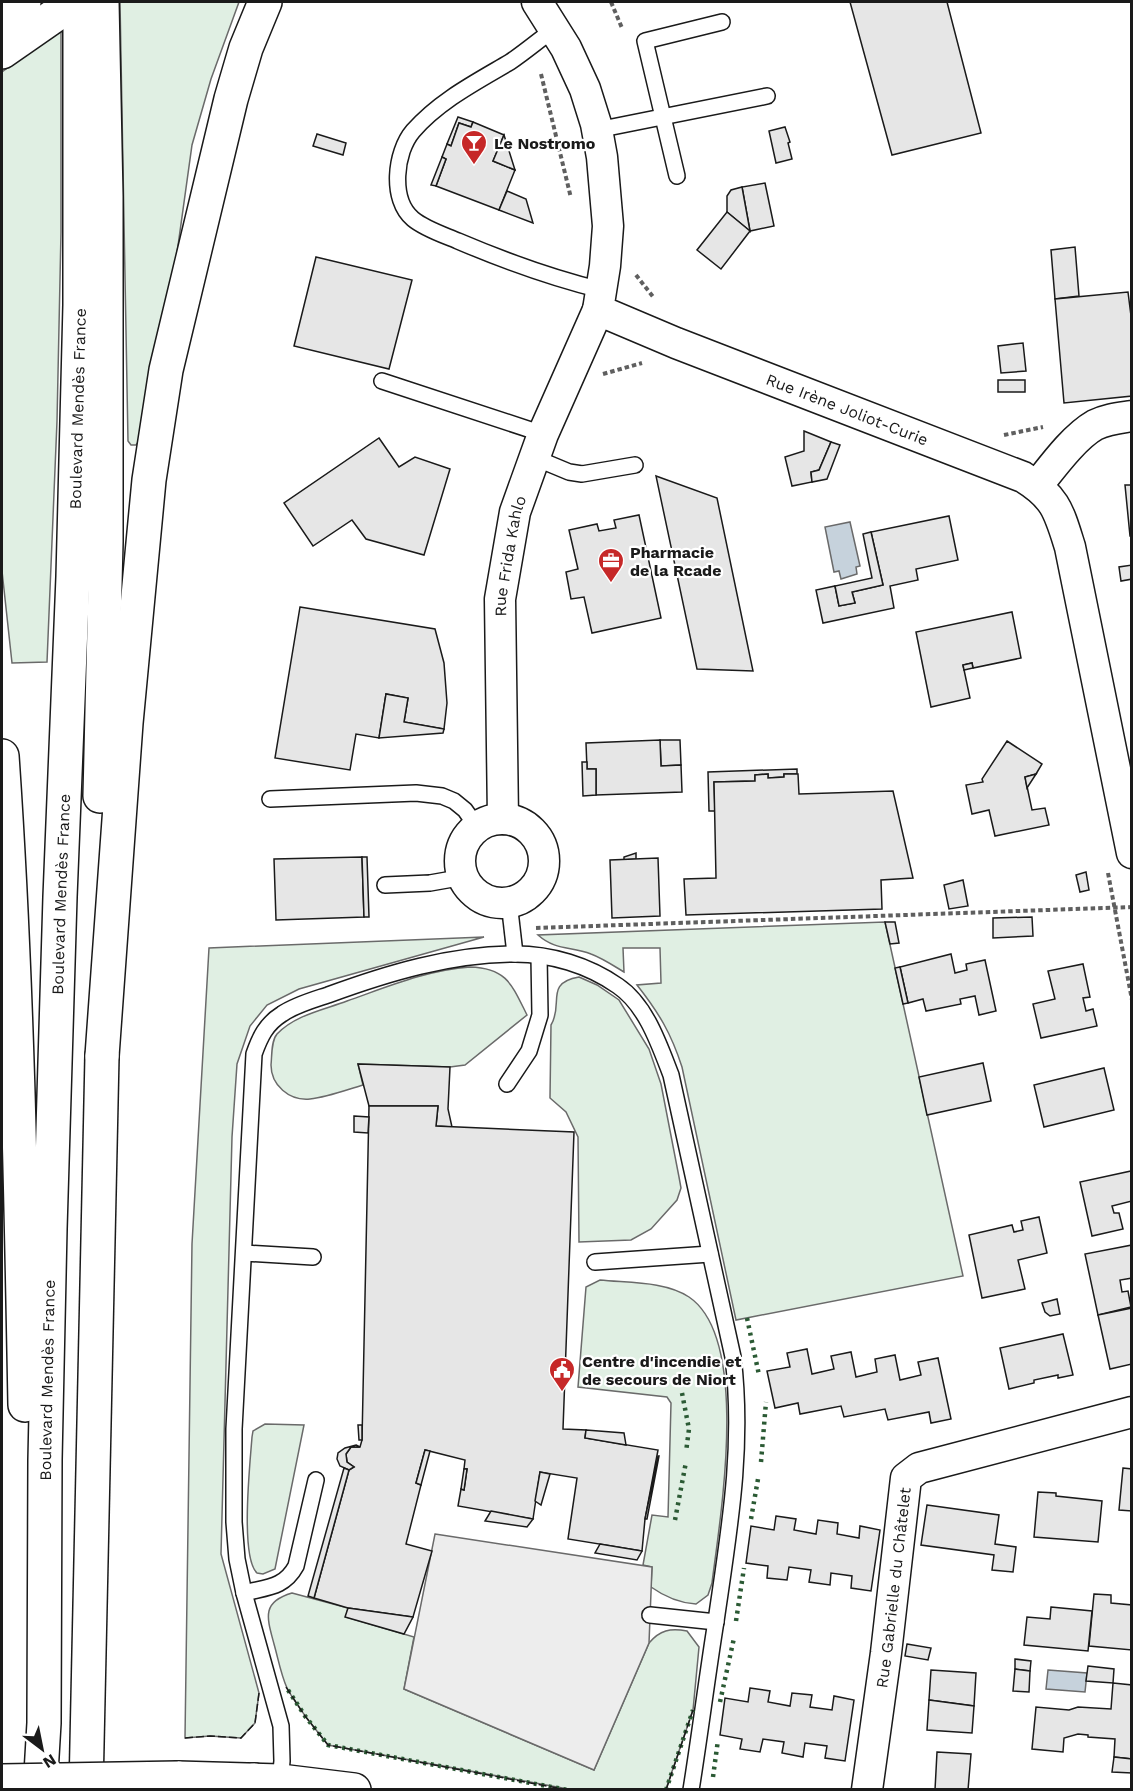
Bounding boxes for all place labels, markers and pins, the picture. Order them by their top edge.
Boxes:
bar icon: Le Nostromo [459,128,489,166]
place label: Le Nostromo [494,134,596,153]
place label: Pharmacie de la Rcade [630,543,721,580]
office icon: Pharmacie de la Rcade [596,546,626,584]
place label: Centre d'incendie et de secours de Niort [582,1352,742,1389]
public building icon: Centre d'incendie et de secours de Niort [547,1355,577,1393]

